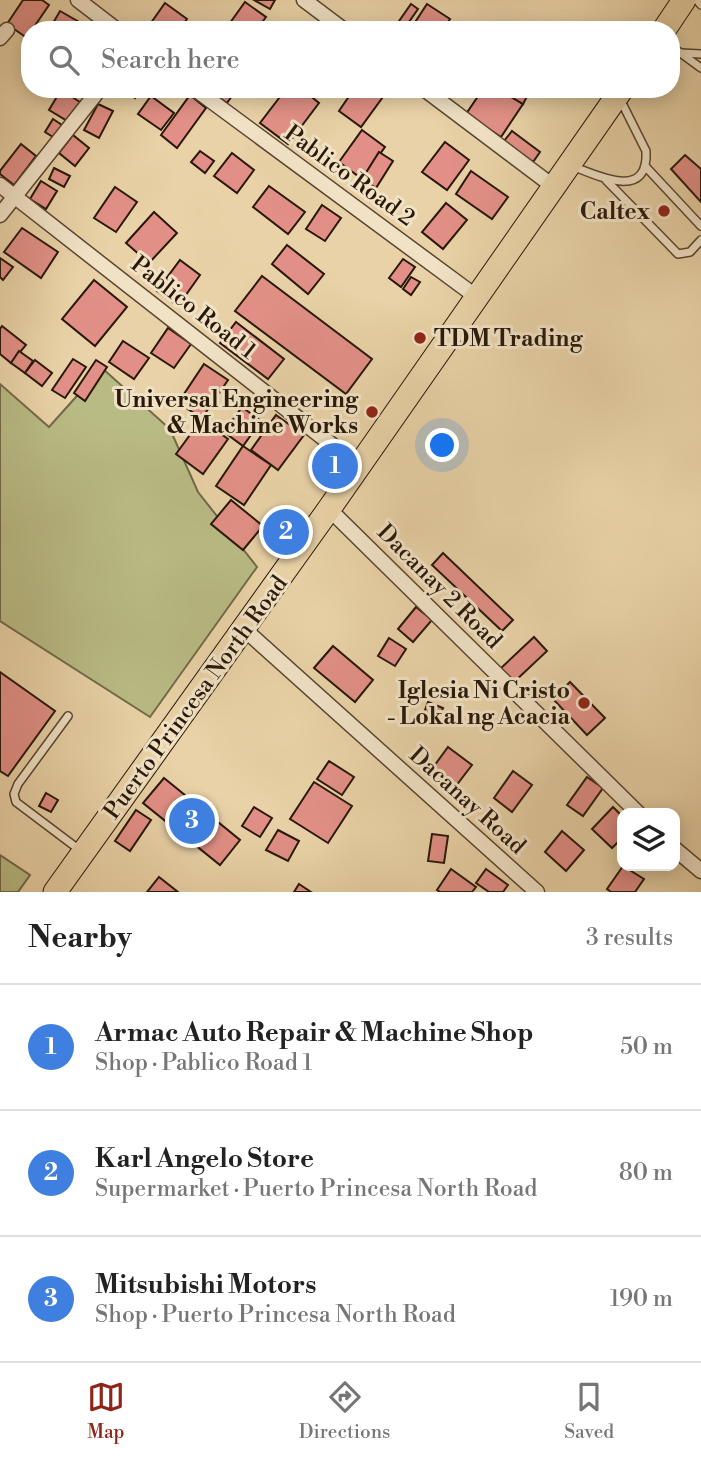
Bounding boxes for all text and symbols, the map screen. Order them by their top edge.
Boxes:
search box [21,21,680,98]
icon: search [45,41,83,79]
text: Search here [101,44,240,76]
street label: Pablico Road 2 [279,119,420,232]
place label: Caltex [580,198,651,226]
marker: Caltex [656,203,672,219]
street label: Pablico Road 1 [125,250,262,365]
place label: TDM Trading [434,325,583,353]
marker: TDM Trading [412,330,428,346]
place label: Universal Engineering & Machine Works [114,386,359,440]
marker: Universal Engineering & Machine Works [364,404,380,420]
your location [425,428,459,462]
pin: 1 [312,440,358,492]
pin: 2 [263,506,309,558]
street label: Dacanay 2 Road [371,518,508,655]
street label: Puerto Princesa North Road [98,570,294,825]
place label: Iglesia Ni Cristo - Lokal ng Acacia [387,677,571,731]
marker: Iglesia Ni Cristo - Lokal ng Acacia [576,695,592,711]
street label: Dacanay Road [403,741,531,860]
pin: 3 [169,795,215,847]
map controls [617,808,680,871]
button: layers [617,808,680,871]
text: Nearby [28,919,132,957]
text: 3 results [586,924,673,952]
text: Armac Auto Repair & Machine Shop [95,1017,534,1049]
text: 1 [45,1033,57,1061]
text: 50 m [620,1033,673,1061]
text: Shop · Pablico Road 1 [95,1049,312,1077]
text: Karl Angelo Store [95,1143,314,1175]
text: 2 [44,1159,58,1187]
text: 80 m [619,1159,673,1187]
text: Supermarket · Puerto Princesa North Road [95,1175,537,1203]
text: Mitsubishi Motors [95,1269,316,1301]
text: 3 [44,1285,58,1313]
text: 190 m [610,1285,673,1313]
text: Shop · Puerto Princesa North Road [95,1301,456,1329]
tab: Map [87,1378,125,1444]
tab: Directions [299,1378,390,1444]
tab: Saved [564,1378,614,1444]

